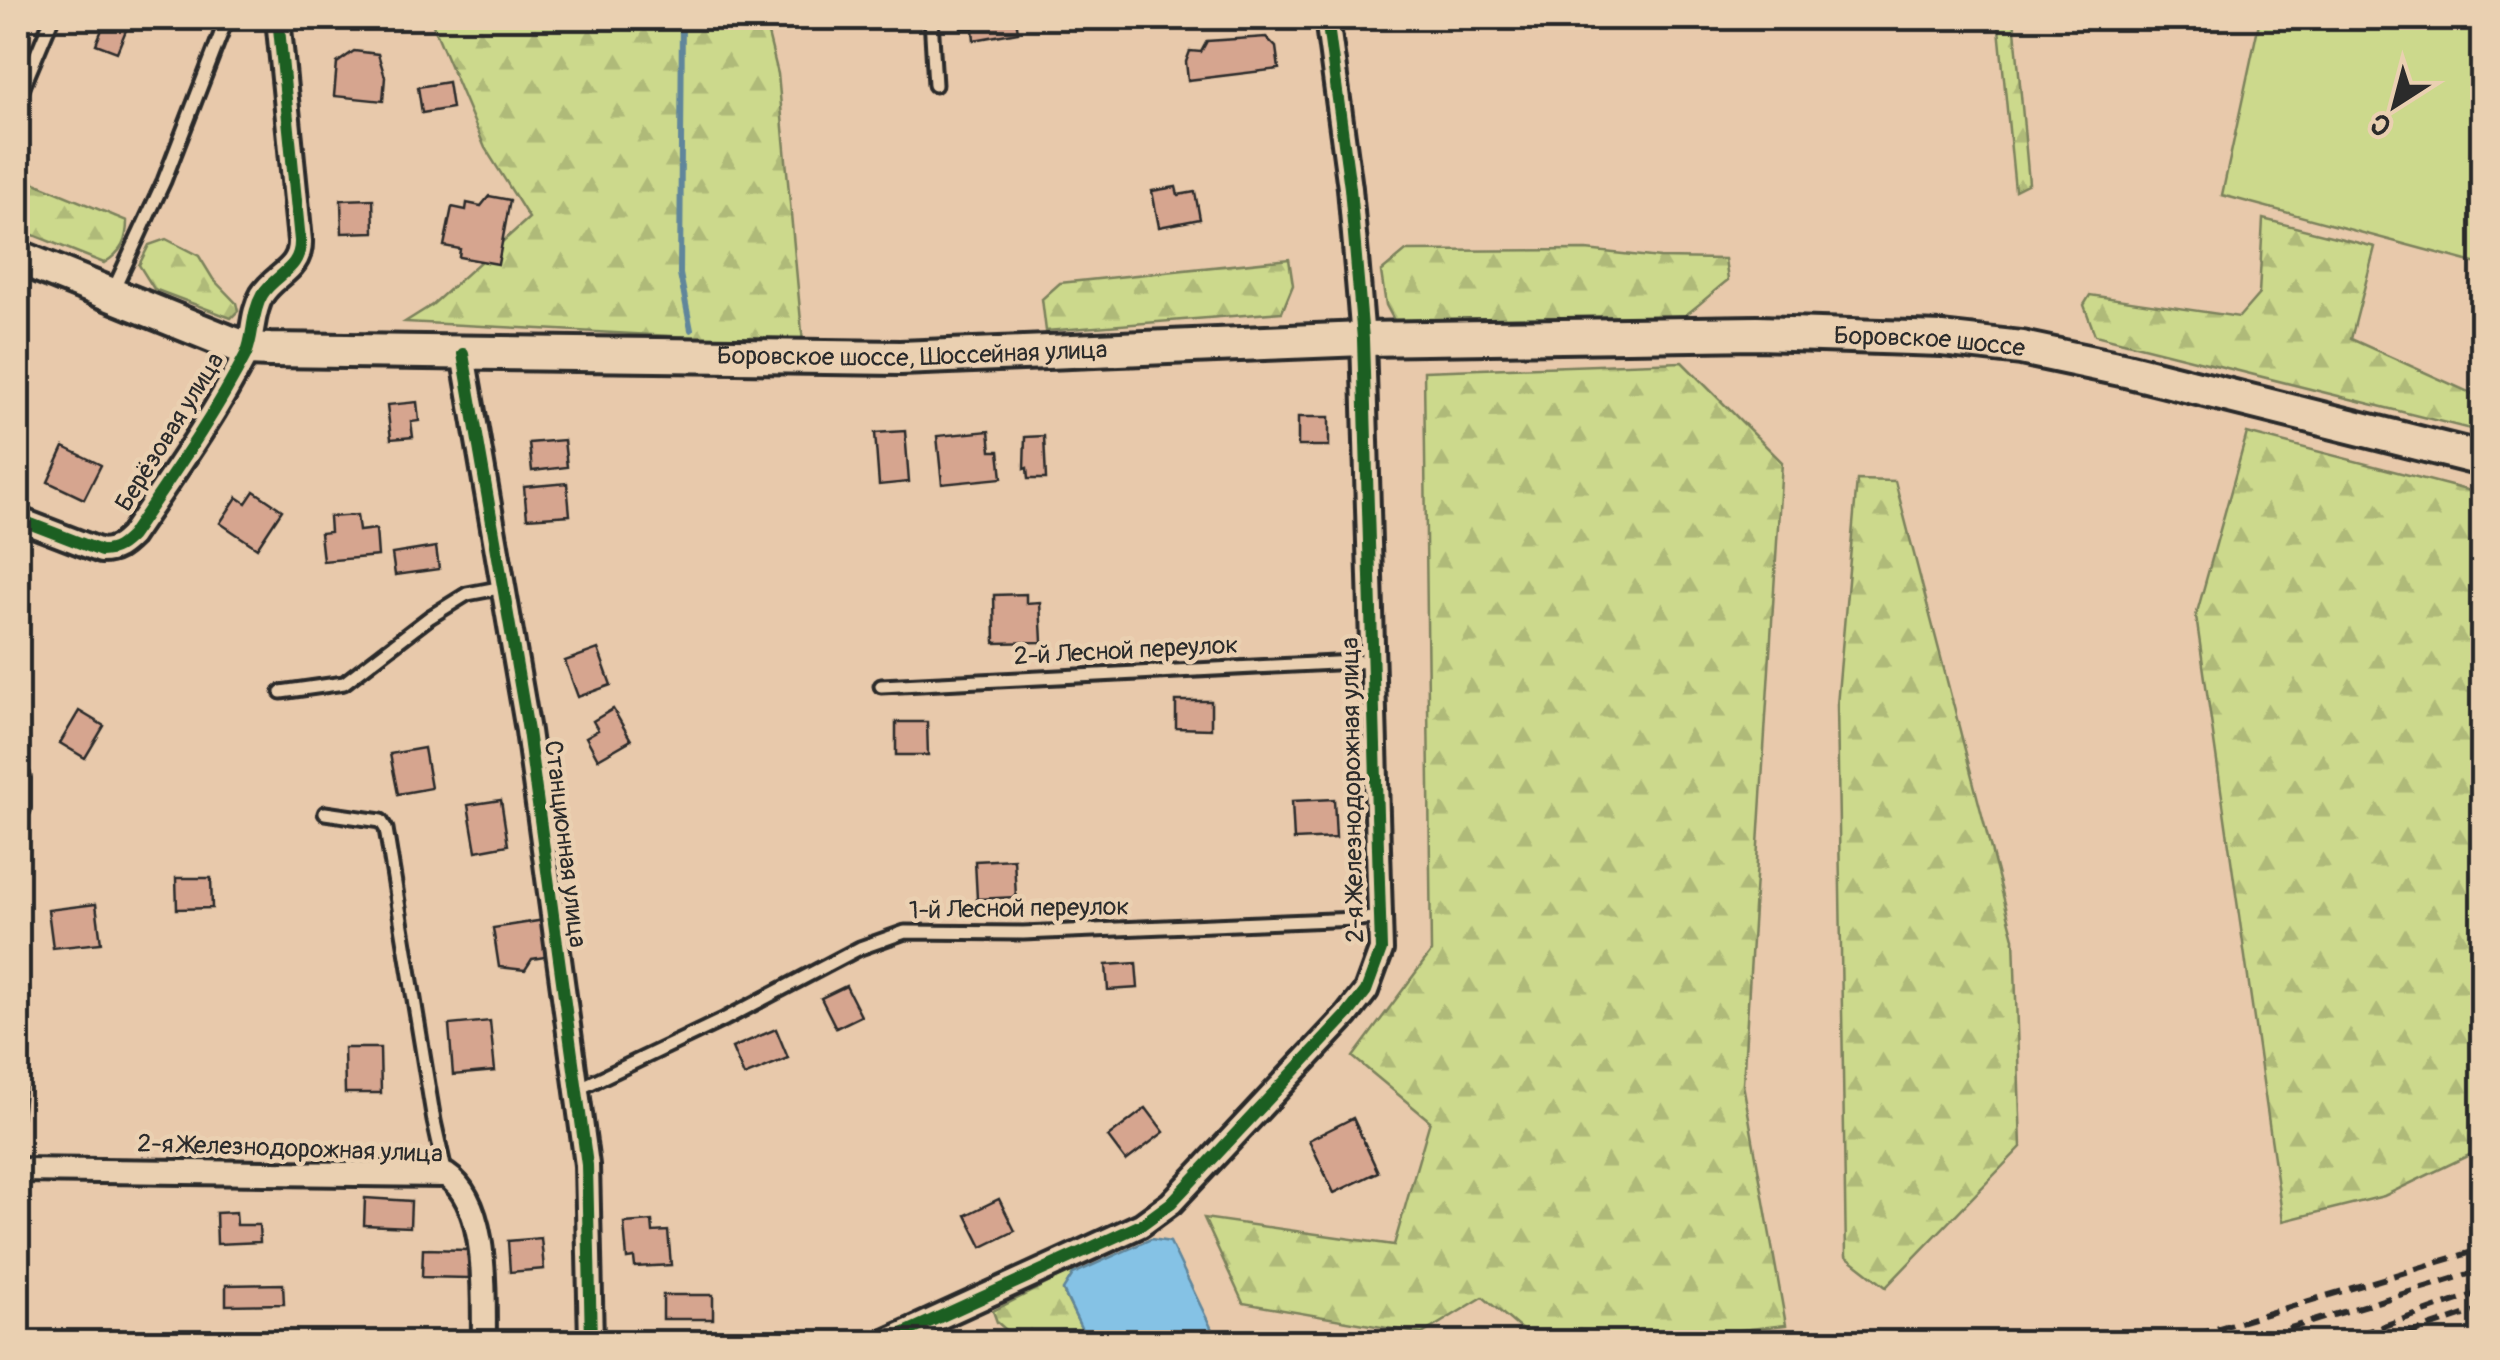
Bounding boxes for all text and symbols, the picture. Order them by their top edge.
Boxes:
north arrow [2345,55,2445,155]
text: С [2364,105,2398,143]
street label: Боровское шоссе [1833,320,2027,364]
street label: Боровское шоссе, Шоссейная улица [717,334,1108,374]
street label: Берёзовая улица [109,347,231,517]
street label: 2-й Лесной переулок [1013,630,1239,672]
street label: 2-я Железнодорожная улица [1335,637,1371,943]
street label: Станционная улица [537,739,593,949]
street label: 1-й Лесной переулок [908,892,1130,926]
street label: 2-я Железнодорожная улица [137,1128,443,1170]

